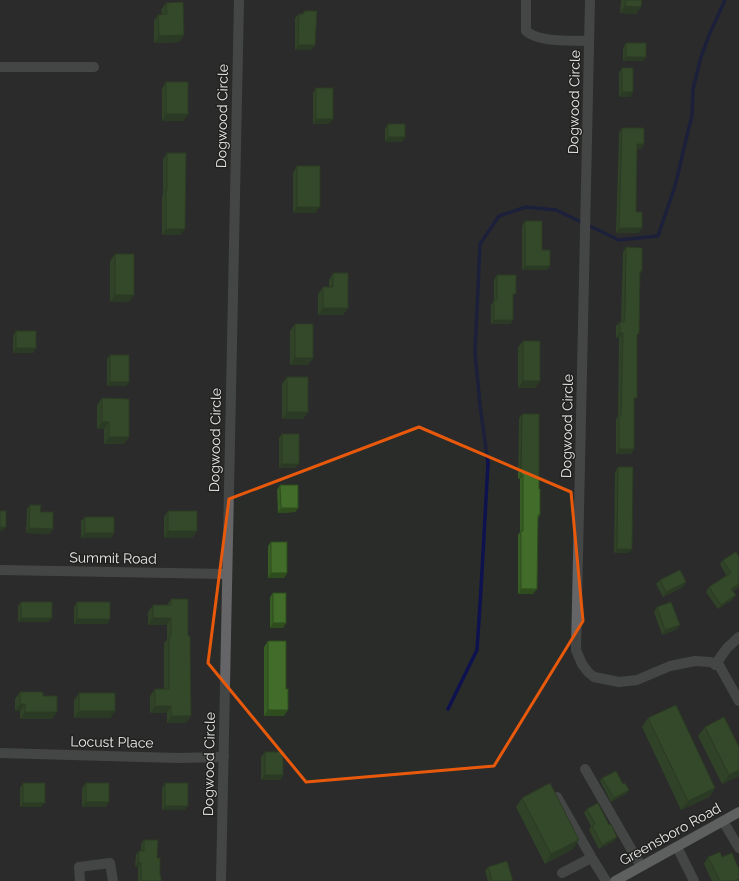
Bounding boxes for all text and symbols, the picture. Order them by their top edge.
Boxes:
street label: Dogwood Circle [565,50,583,154]
street label: Dogwood Circle [213,64,231,168]
street label: Dogwood Circle [558,374,576,478]
street label: Dogwood Circle [206,388,224,492]
street label: Summit Road [69,549,157,567]
street label: Dogwood Circle [200,712,218,816]
street label: Locust Place [70,733,154,751]
street label: Greensboro Road [617,800,723,868]

